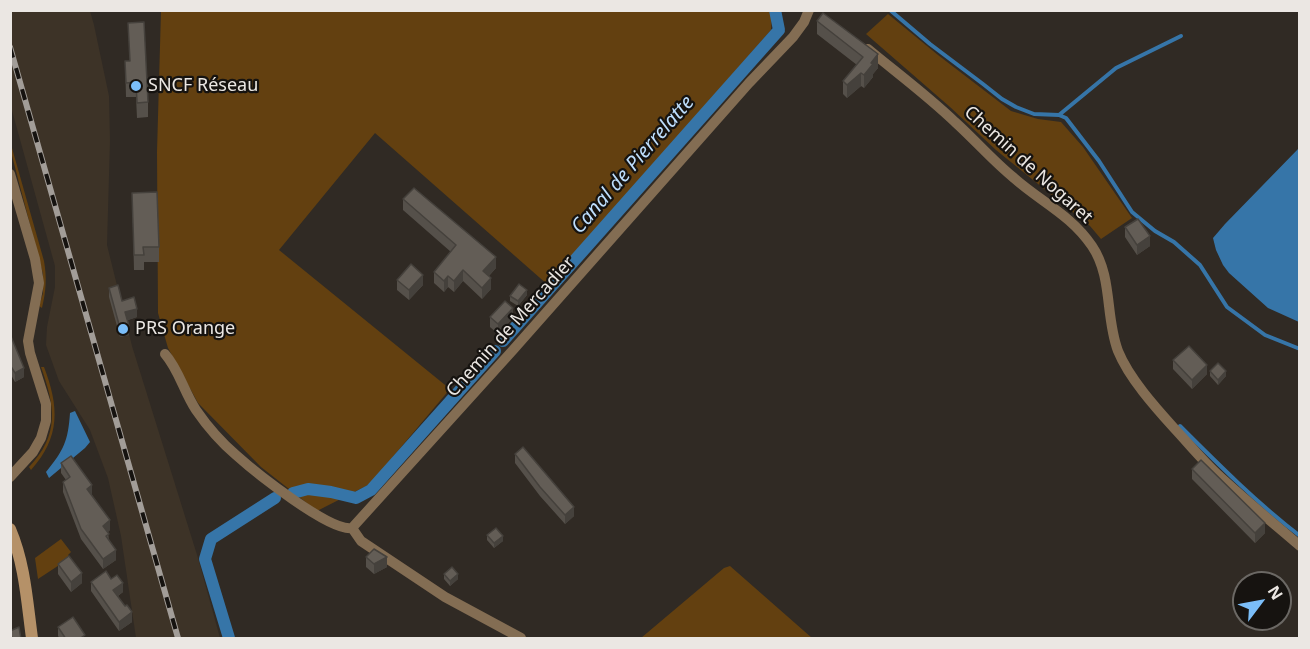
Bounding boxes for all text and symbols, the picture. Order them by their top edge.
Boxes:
place label: SNCF Réseau [148,75,258,97]
marker: SNCF Réseau [129,79,143,93]
water label: Canal de Pierrelatte [567,91,699,239]
street label: Chemin de Nogaret [959,102,1097,228]
street label: Chemin de Mercadier [442,252,580,402]
place label: PRS Orange [135,318,235,340]
marker: PRS Orange [116,322,130,336]
north arrow [1232,571,1292,631]
text: N [1263,581,1288,604]

